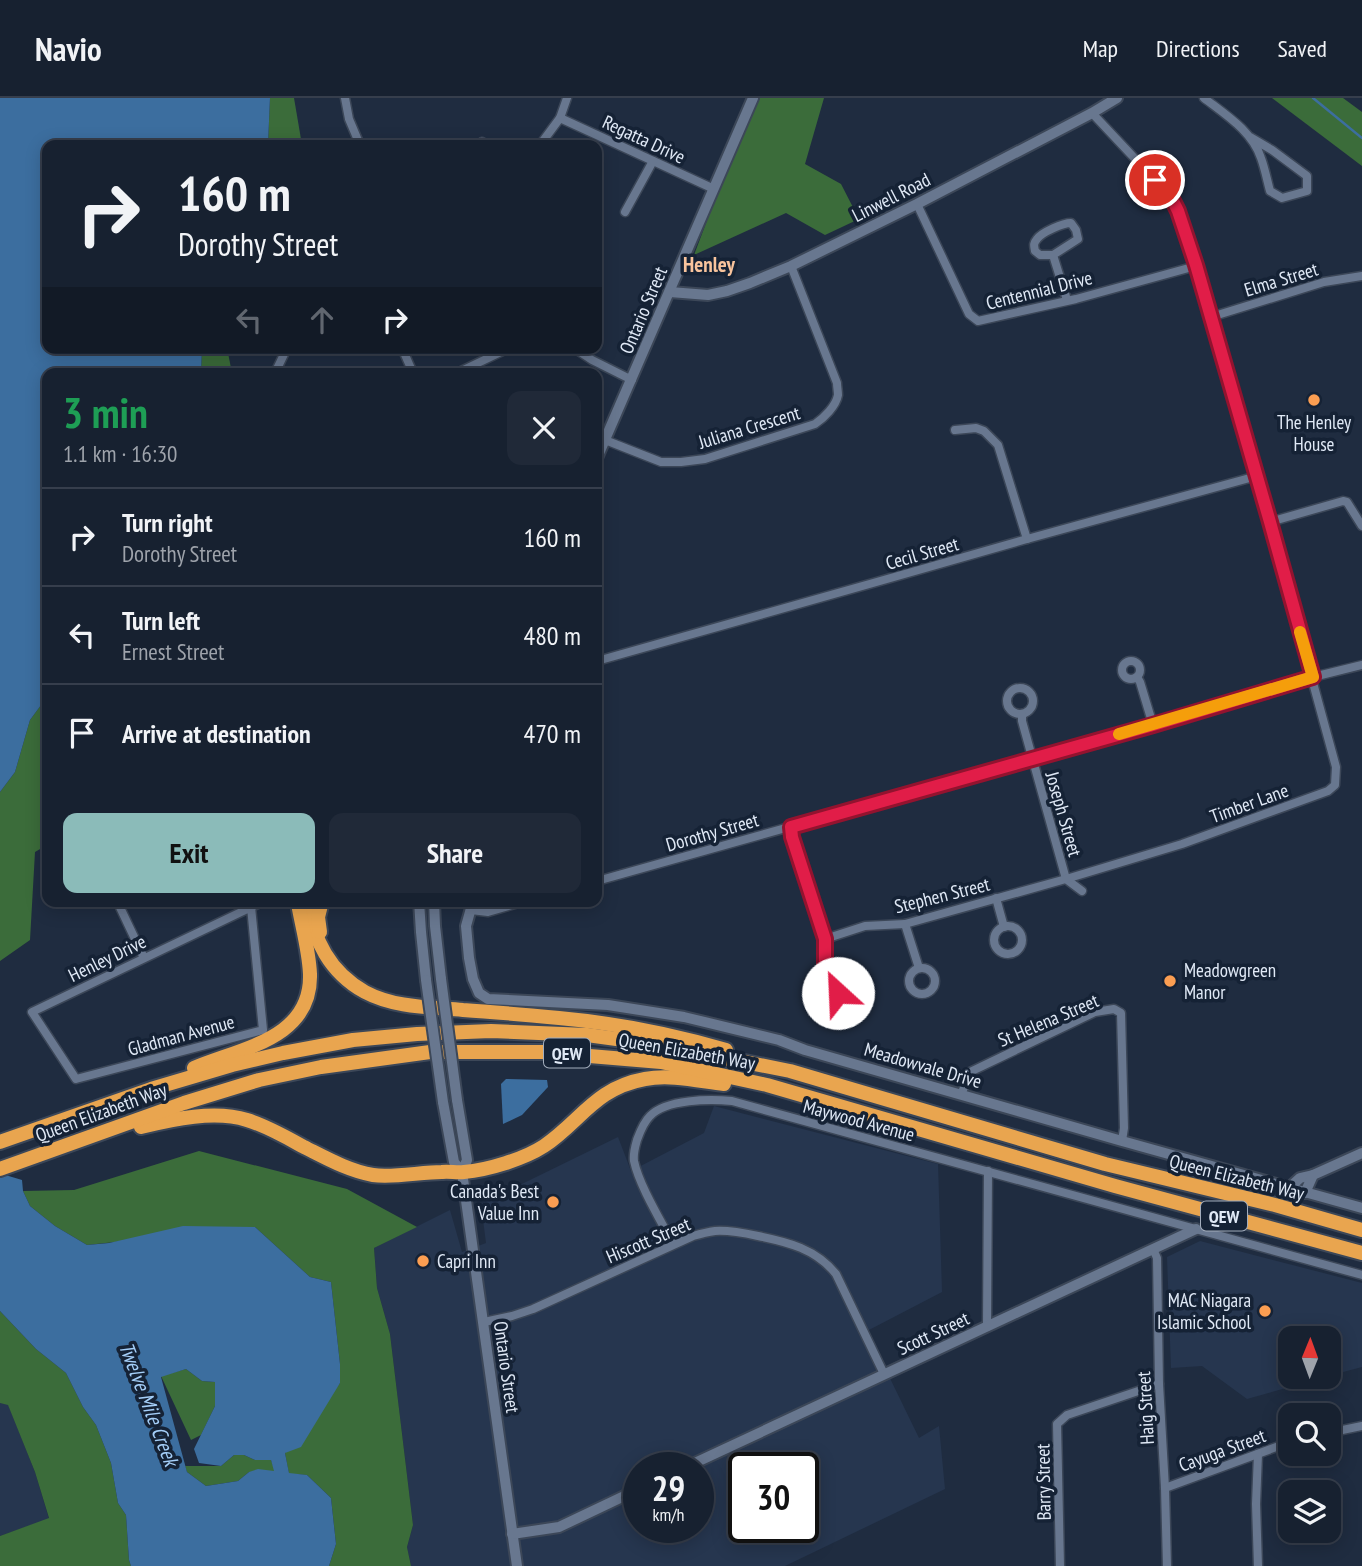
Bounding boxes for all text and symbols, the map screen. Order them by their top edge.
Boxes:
text: Navio [35,27,102,70]
text: Map [1083,33,1118,64]
text: Directions [1156,33,1240,64]
text: Saved [1278,33,1327,64]
street label: Regatta Drive [599,109,689,169]
pin [1125,150,1185,210]
text: 160 m [178,161,291,225]
icon: arrive [1136,161,1174,199]
street label: Linwell Road [848,167,934,227]
icon: right [63,168,154,259]
text: Dorothy Street [178,223,338,265]
district label: Henley [683,251,736,278]
street label: Elma Street [1241,256,1322,302]
street label: Ontario Street [614,262,672,357]
street label: Centennial Drive [983,265,1095,315]
icon: left [230,301,268,339]
icon: ahead [303,301,341,339]
icon: right [376,301,414,339]
text: 3 min [63,385,148,440]
button: close [507,391,581,465]
marker: The Henley House [1306,392,1322,408]
street label: Juliana Crescent [694,400,803,454]
place label: The Henley House [1277,410,1352,456]
text: 1.1 km · 16:30 [63,439,177,468]
text: Turn right [122,506,213,539]
icon: right [63,518,101,556]
text: 160 m [523,521,581,554]
street label: Cecil Street [883,531,962,575]
text: Dorothy Street [122,539,237,568]
text: Turn left [122,604,200,637]
icon: left [63,616,101,654]
text: 480 m [523,619,581,652]
text: Ernest Street [122,637,224,666]
icon: arrive [63,714,101,752]
text: Arrive at destination [122,717,311,750]
text: 470 m [523,717,581,750]
street label: Joseph Street [1040,768,1088,860]
street label: Timber Lane [1206,778,1292,828]
street label: Dorothy Street [663,807,762,857]
button: Exit [63,813,315,893]
button: Share [329,813,581,893]
street label: Stephen Street [892,871,993,918]
street label: Henley Drive [64,929,150,987]
position arrow [801,956,875,1030]
place label: Meadowgreen Manor [1184,958,1276,1004]
marker: Meadowgreen Manor [1162,973,1178,989]
street label: St Helena Street [994,988,1103,1052]
street label: Gladman Avenue [125,1009,237,1061]
street label: Queen Elizabeth Way [617,1027,758,1075]
street label: Meadowvale Drive [862,1037,985,1093]
road number: QEW [544,1038,590,1068]
street label: Queen Elizabeth Way [32,1077,171,1147]
street label: Maywood Avenue [801,1094,917,1146]
street label: Queen Elizabeth Way [1167,1149,1308,1206]
place label: Canada's Best Value Inn [450,1179,540,1225]
marker: Canada's Best Value Inn [545,1194,561,1210]
road number: QEW [1201,1202,1247,1231]
street label: Hiscott Street [602,1211,694,1268]
place label: Capri Inn [437,1249,496,1273]
marker: Capri Inn [415,1253,431,1269]
place label: MAC Niagara Islamic School [1157,1288,1252,1334]
marker: MAC Niagara Islamic School [1257,1303,1273,1319]
street label: Scott Street [893,1306,973,1360]
street label: Ontario Street [489,1320,525,1415]
north arrow [1278,1326,1340,1390]
map controls [1278,1326,1341,1543]
water label: Twelve Mile Creek [113,1338,186,1472]
street label: Haig Street [1131,1370,1159,1445]
button: search [1278,1403,1341,1466]
street label: Cayuga Street [1175,1423,1269,1477]
street label: Barry Street [1030,1443,1056,1521]
speed limit sign: 30 [728,1452,819,1543]
text: 29 [652,1465,685,1511]
button: layers [1278,1480,1341,1543]
text: km/h [653,1503,684,1526]

